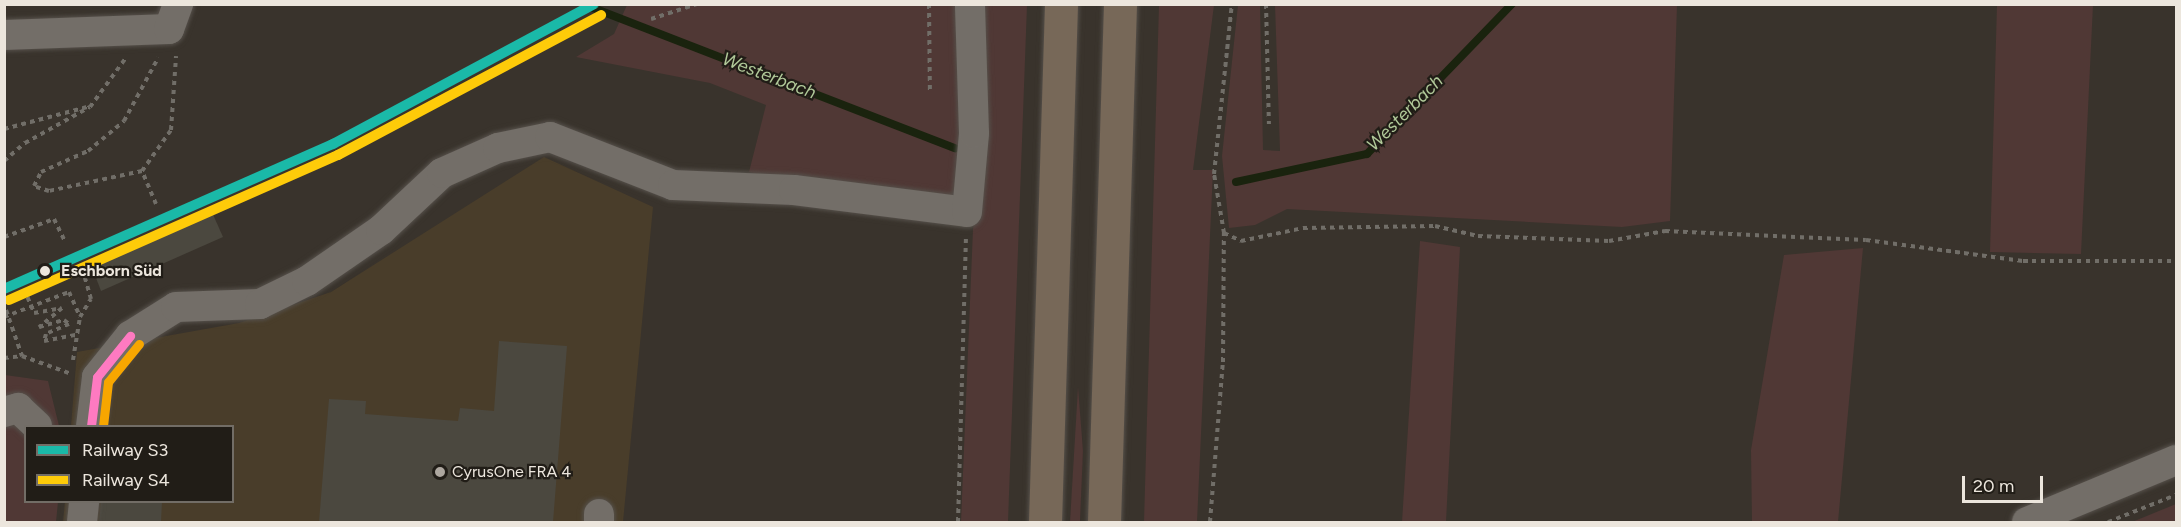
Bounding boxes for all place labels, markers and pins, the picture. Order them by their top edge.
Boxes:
marker: Eschborn Süd [34,260,56,282]
place label: Eschborn Süd [61,261,162,281]
place label: CyrusOne FRA 4 [452,462,571,482]
marker: CyrusOne FRA 4 [433,465,447,479]

